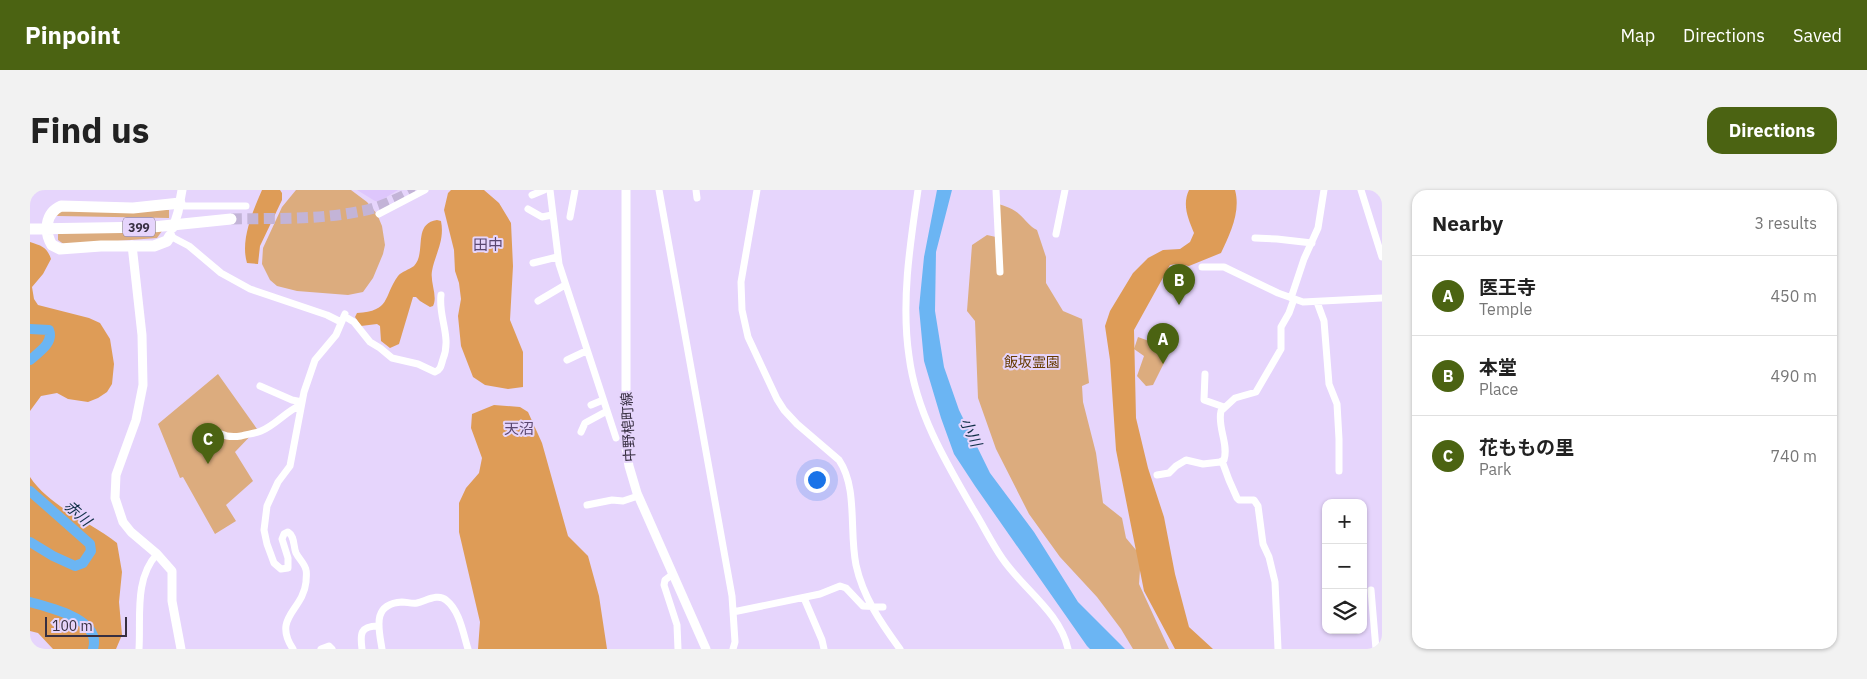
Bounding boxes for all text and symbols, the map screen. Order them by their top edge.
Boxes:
text: Pinpoint [25,19,120,51]
text: Map [1620,24,1655,47]
text: Directions [1683,24,1765,47]
text: Saved [1793,24,1842,47]
text: Find us [30,107,149,153]
button: Directions [1707,107,1837,154]
text: Nearby [1432,209,1503,237]
text: 3 results [1754,213,1817,233]
road number: 399 [123,218,155,236]
district label: 田中 [473,235,503,254]
pin: B [1163,264,1195,305]
text: 医王寺 [1479,275,1536,299]
text: A [1443,286,1453,306]
text: 450 m [1770,286,1817,306]
text: Temple [1479,299,1532,319]
pin: A [1147,323,1179,364]
park label: 飯坂霊園 [1004,353,1060,371]
text: 本堂 [1479,355,1517,379]
text: B [1443,366,1453,386]
text: 490 m [1770,366,1817,386]
text: Place [1479,379,1518,399]
street label: 中野梍町線 [617,392,639,462]
water label: 小川 [956,414,987,451]
district label: 天沼 [504,419,534,438]
pin: C [192,423,224,464]
text: 花ももの里 [1479,435,1574,459]
text: C [1443,446,1453,466]
text: 740 m [1770,446,1817,466]
text: Park [1479,459,1511,479]
your location [804,467,830,493]
water label: 赤川 [60,496,97,531]
map controls [1322,499,1367,634]
button: + [1322,499,1367,544]
button: − [1322,544,1367,589]
button: layers [1322,589,1367,634]
scale bar [45,614,128,637]
text: 100 m [52,617,93,635]

